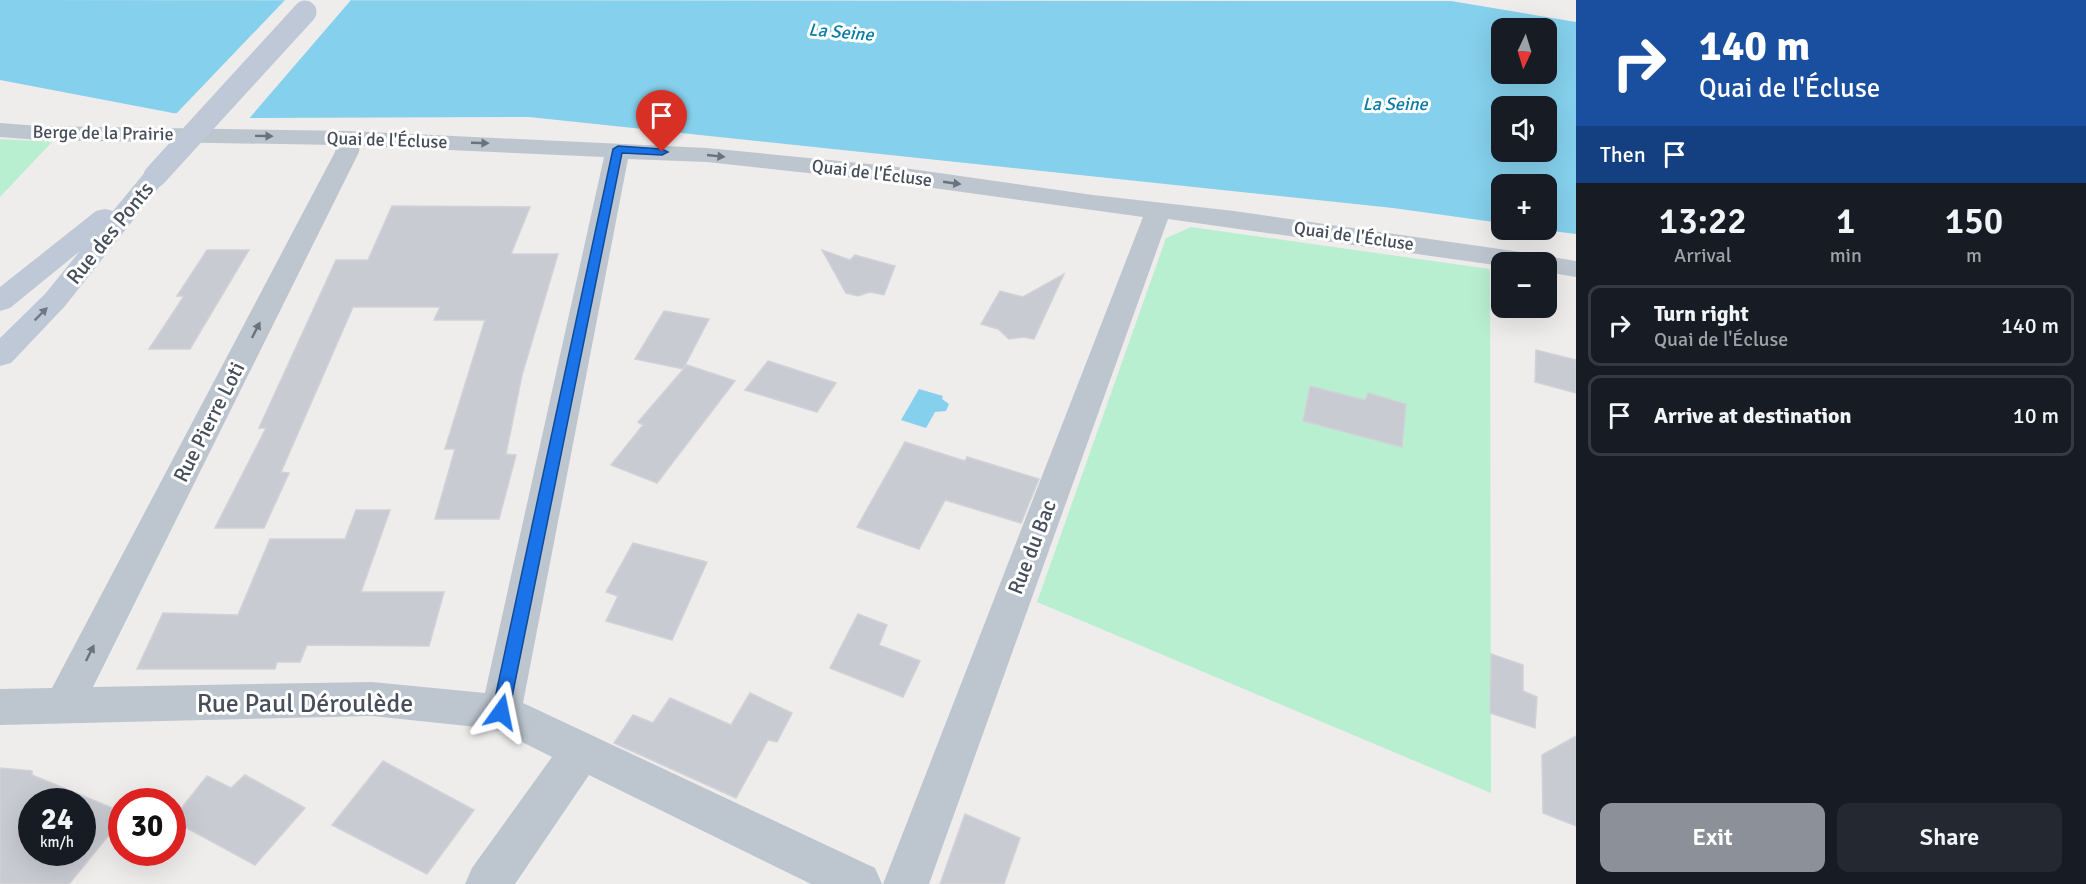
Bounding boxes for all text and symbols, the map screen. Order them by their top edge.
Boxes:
water label: La Seine [808,18,875,46]
north arrow [1491,18,1557,84]
map controls [1491,18,1557,318]
text: 140 m [1699,21,1810,72]
icon: right [1600,24,1678,102]
text: Quai de l'Écluse [1699,72,1880,105]
pin [636,90,687,152]
water label: La Seine [1362,93,1428,115]
button: sound [1491,96,1557,162]
icon: arrive [645,99,678,132]
street label: Berge de la Prairie [32,121,174,145]
street label: Quai de l'Écluse [326,127,448,153]
one-way arrow [254,131,273,141]
icon: arrive [1658,138,1691,171]
one-way arrow [470,139,489,148]
text: Then [1600,141,1646,168]
one-way arrow [707,151,726,161]
street label: Quai de l'Écluse [811,155,933,191]
button: + [1491,174,1557,240]
street label: Rue des Ponts [61,176,159,290]
one-way arrow [942,178,961,187]
text: 13:22 [1659,199,1747,244]
text: 1 [1836,199,1856,244]
text: 150 [1945,199,2003,244]
street label: Quai de l'Écluse [1293,217,1415,255]
text: Arrival [1674,243,1732,268]
text: min [1830,243,1862,268]
text: m [1966,243,1982,268]
button: − [1491,252,1557,318]
text: Turn right [1654,300,1749,327]
one-way arrow [34,308,48,322]
icon: right [1603,309,1636,342]
text: 140 m [2001,312,2059,339]
one-way arrow [251,322,260,339]
text: Quai de l'Écluse [1654,327,1788,352]
street label: Rue Pierre Loti [168,358,250,486]
icon: arrive [1603,399,1636,432]
text: Arrive at destination [1654,402,1851,429]
text: 10 m [2013,402,2059,429]
street label: Rue du Bac [1002,496,1062,598]
one-way arrow [85,645,95,662]
position arrow [469,680,533,744]
street label: Rue Paul Déroulède [197,688,413,720]
speed limit sign: 30 [108,788,186,866]
text: 24 [41,801,73,838]
button: Exit [1600,803,1825,872]
button: Share [1837,803,2062,872]
text: km/h [40,833,74,851]

